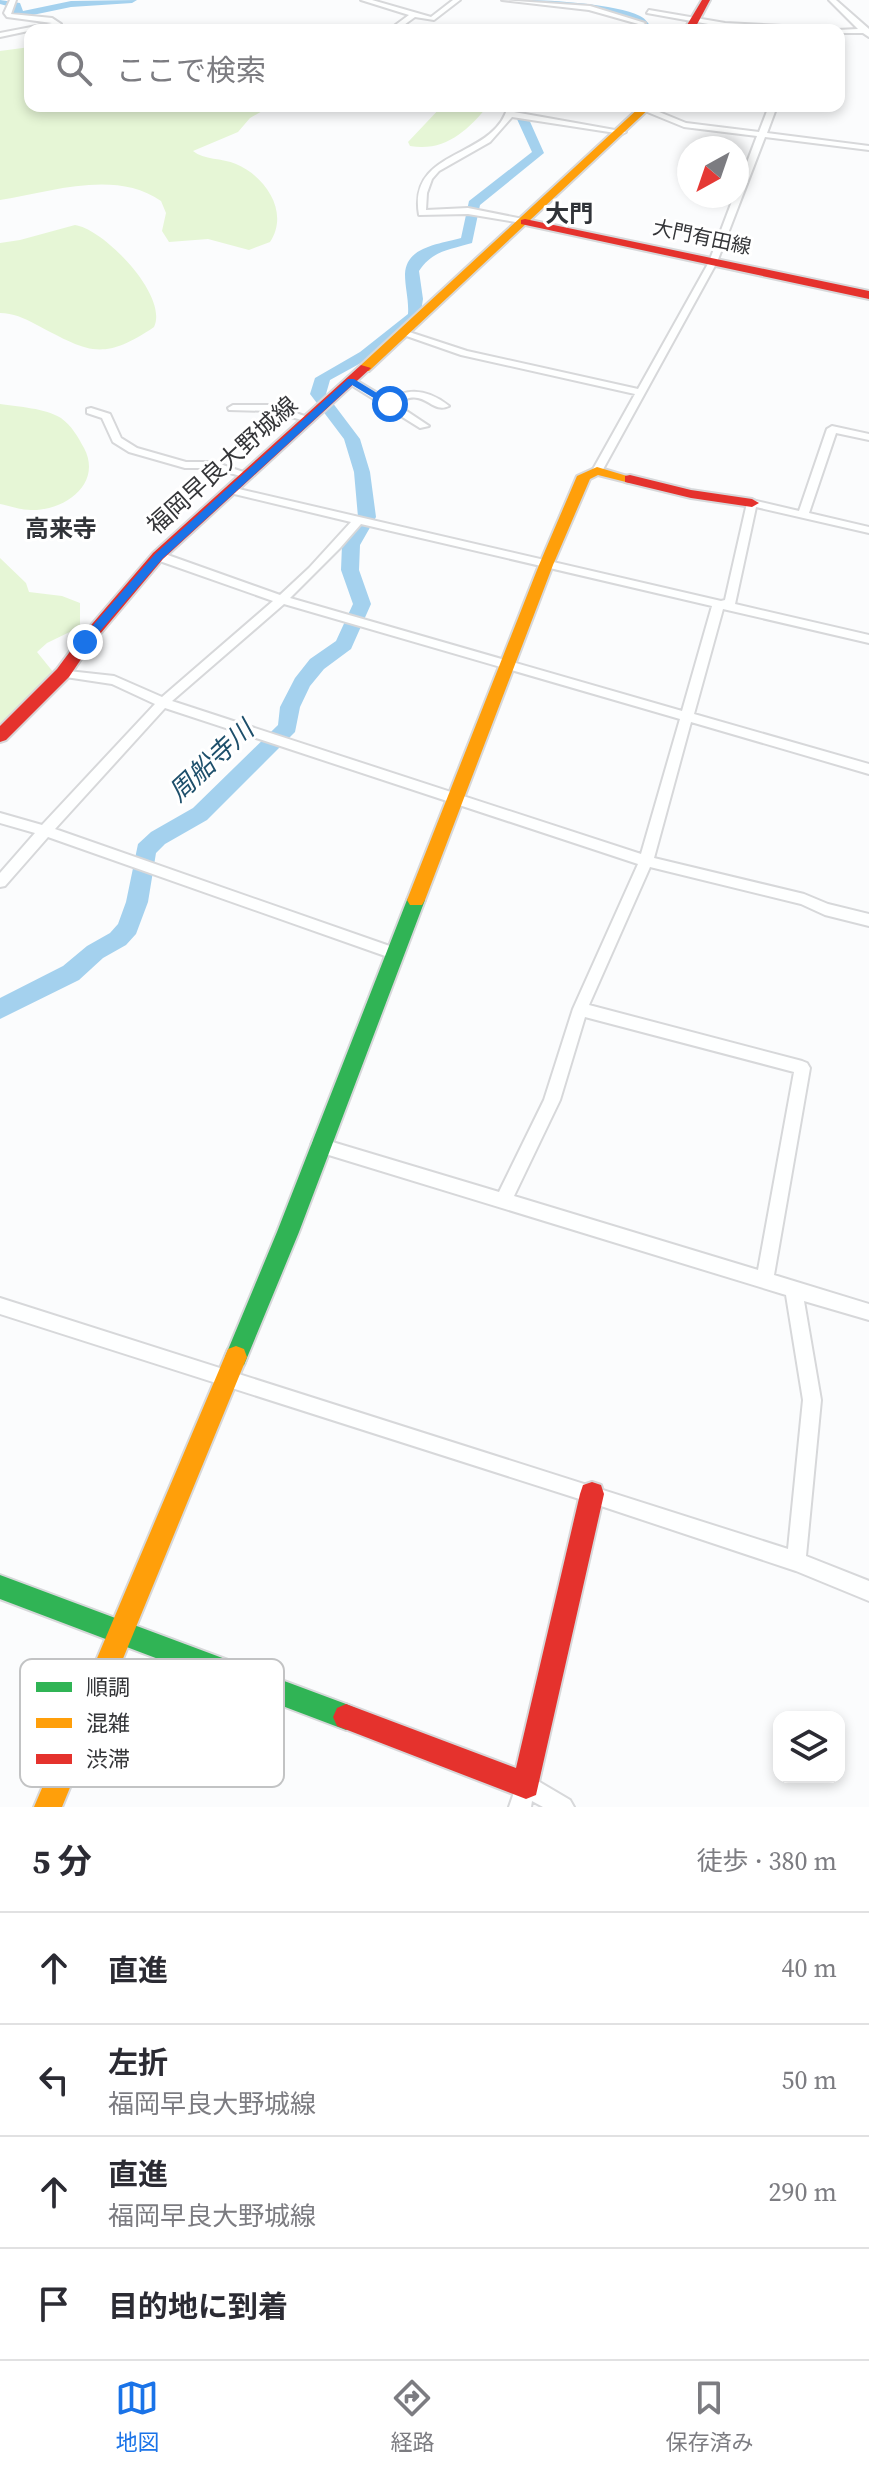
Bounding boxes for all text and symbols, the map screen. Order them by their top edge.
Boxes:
search box [24,24,845,112]
icon: search [52,46,96,90]
text: ここで検索 [116,50,266,91]
north arrow [677,136,749,208]
district label: 大門 [545,197,593,230]
street label: 大門有田線 [650,213,754,261]
route start [372,386,408,422]
street label: 福岡早良大野城線 [140,389,304,541]
district label: 高来寺 [25,512,97,545]
route end [67,624,103,660]
water label: 周船寺川 [161,710,263,810]
legend [20,1659,284,1787]
text: 順調 [86,1672,130,1702]
text: 混雑 [86,1708,130,1738]
map controls [773,1711,845,1783]
button: layers [773,1711,845,1783]
text: 渋滞 [86,1744,130,1774]
text: 5 分 [32,1838,92,1884]
text: 徒歩 · 380 m [697,1843,837,1879]
icon: ahead [32,1946,76,1990]
text: 直進 [108,1950,168,1991]
text: 40 m [782,1950,837,1986]
text: 左折 [108,2042,168,2083]
icon: left [32,2058,76,2102]
text: 50 m [782,2062,837,2098]
text: 福岡早良大野城線 [108,2086,316,2122]
text: 直進 [108,2154,168,2195]
icon: ahead [32,2170,76,2214]
text: 290 m [769,2174,837,2210]
text: 福岡早良大野城線 [108,2198,316,2234]
icon: arrive [32,2282,76,2326]
text: 目的地に到着 [108,2286,288,2327]
tab: 地図 [115,2376,160,2457]
tab: 経路 [390,2376,435,2457]
tab: 保存済み [665,2376,754,2457]

